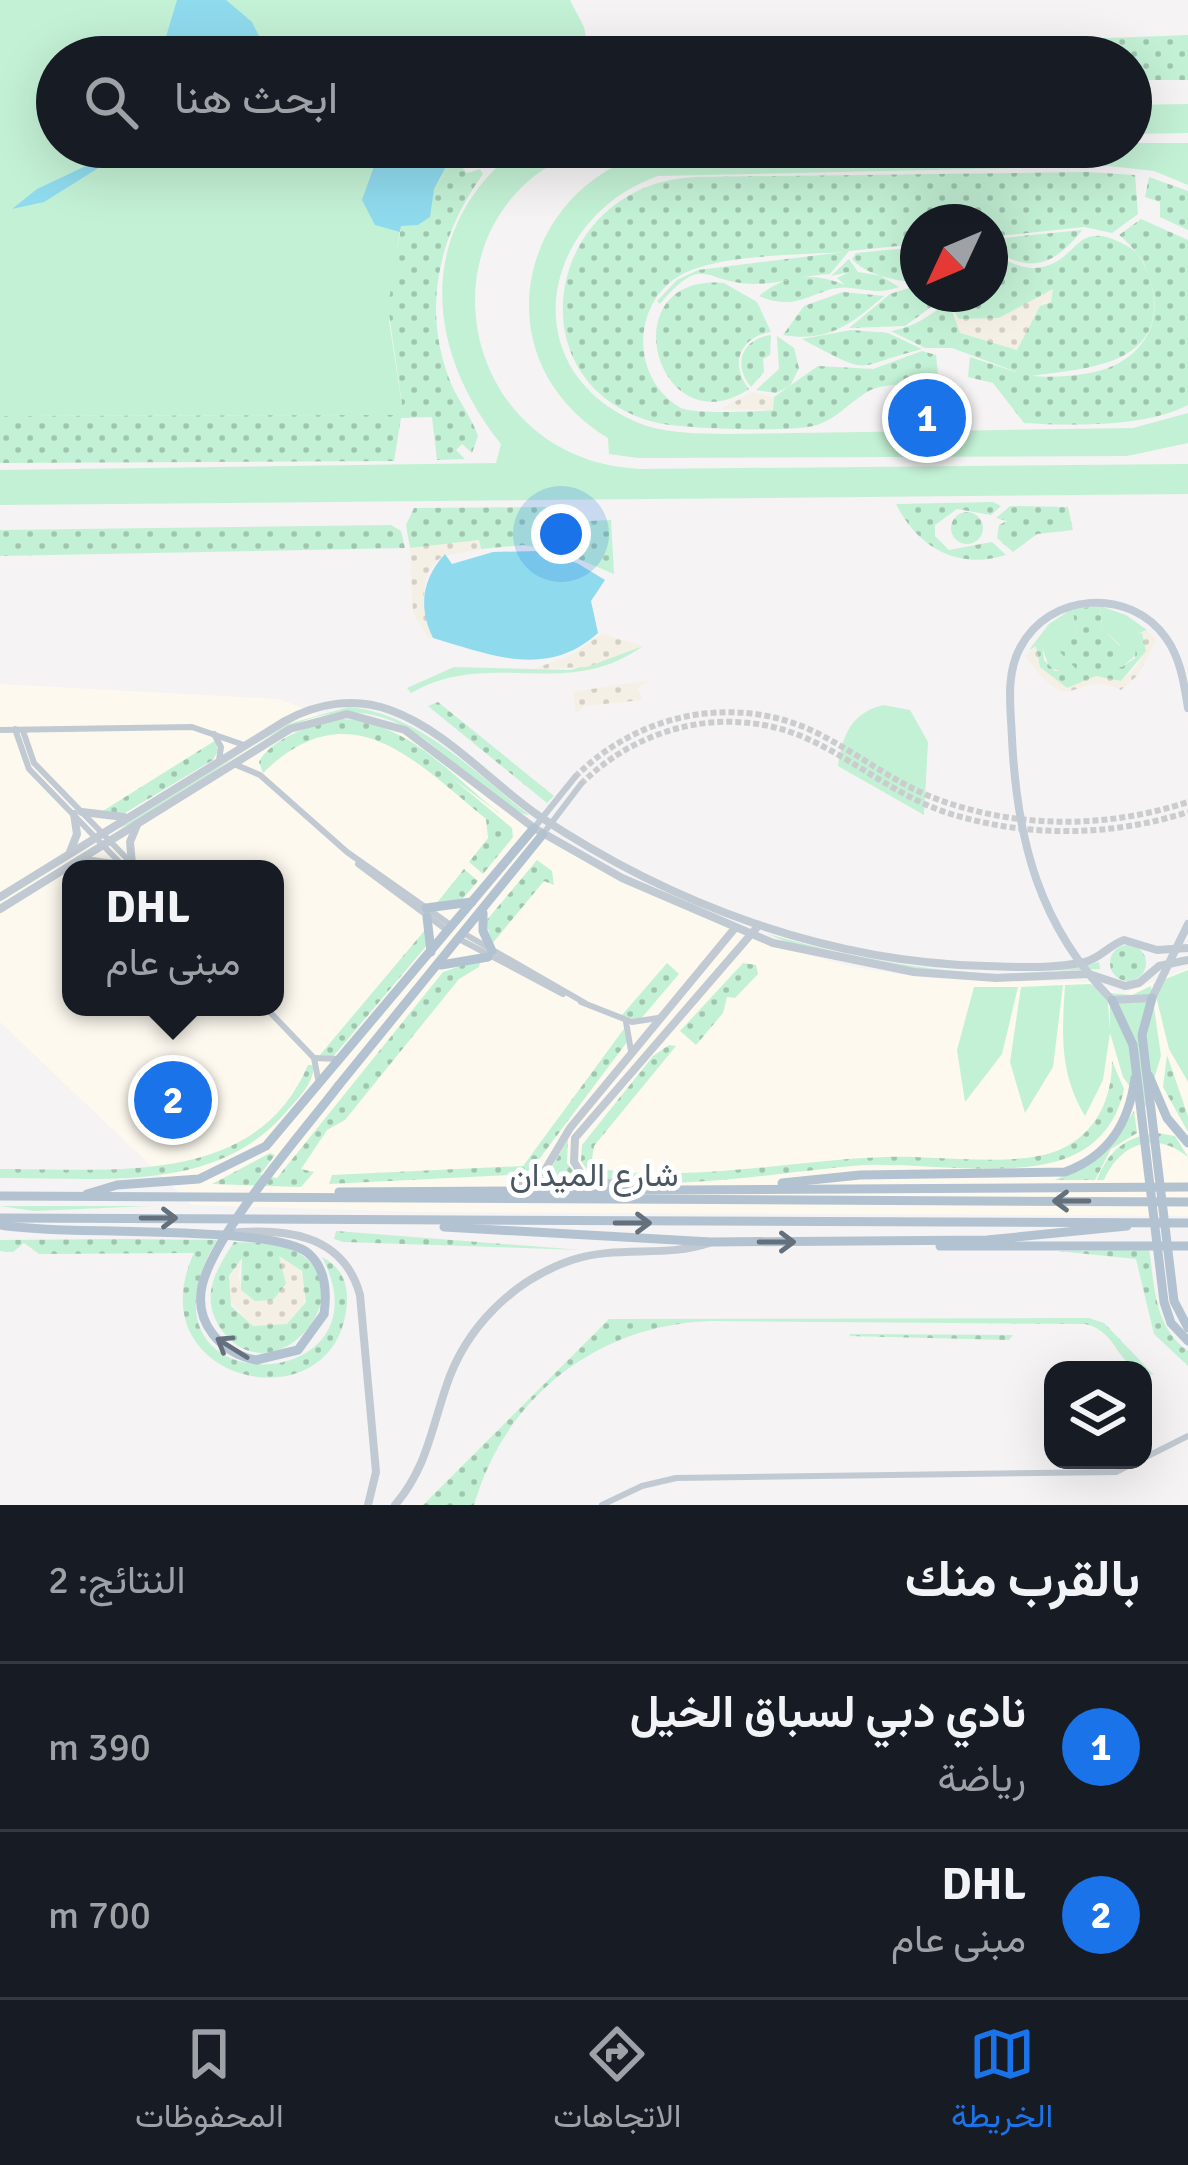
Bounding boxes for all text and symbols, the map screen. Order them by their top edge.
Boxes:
search box [36,36,1152,168]
icon: search [78,69,144,135]
text: ابحث هنا [174,71,338,126]
north arrow [900,204,1008,312]
pin: 1 [888,373,966,463]
your location [531,504,591,564]
popup [62,860,284,1016]
text: DHL [105,880,190,935]
text: مبنى عام [105,938,241,986]
pin: 2 [134,1055,212,1145]
street label: شارع الميدان [509,1155,679,1197]
one-way arrow [1052,1190,1091,1212]
one-way arrow [139,1207,178,1229]
one-way arrow [613,1212,652,1234]
one-way arrow [757,1231,796,1253]
one-way arrow [216,1336,250,1360]
map controls [1044,1361,1152,1469]
button: layers [1044,1361,1152,1469]
text: بالقرب منك [905,1548,1140,1611]
text: النتائج: 2 [48,1556,185,1604]
text: نادي دبي لسباق الخيل [630,1685,1026,1740]
text: 390 m [48,1723,151,1771]
text: 1 [1090,1723,1112,1771]
text: رياضة [937,1754,1026,1802]
text: DHL [942,1857,1026,1912]
text: 700 m [48,1891,151,1939]
text: 2 [1090,1891,1112,1939]
text: مبنى عام [891,1915,1026,1963]
tab: المحفوظات [135,2021,284,2145]
tab: الاتجاهات [553,2021,681,2145]
tab: الخريطة [951,2021,1053,2145]

